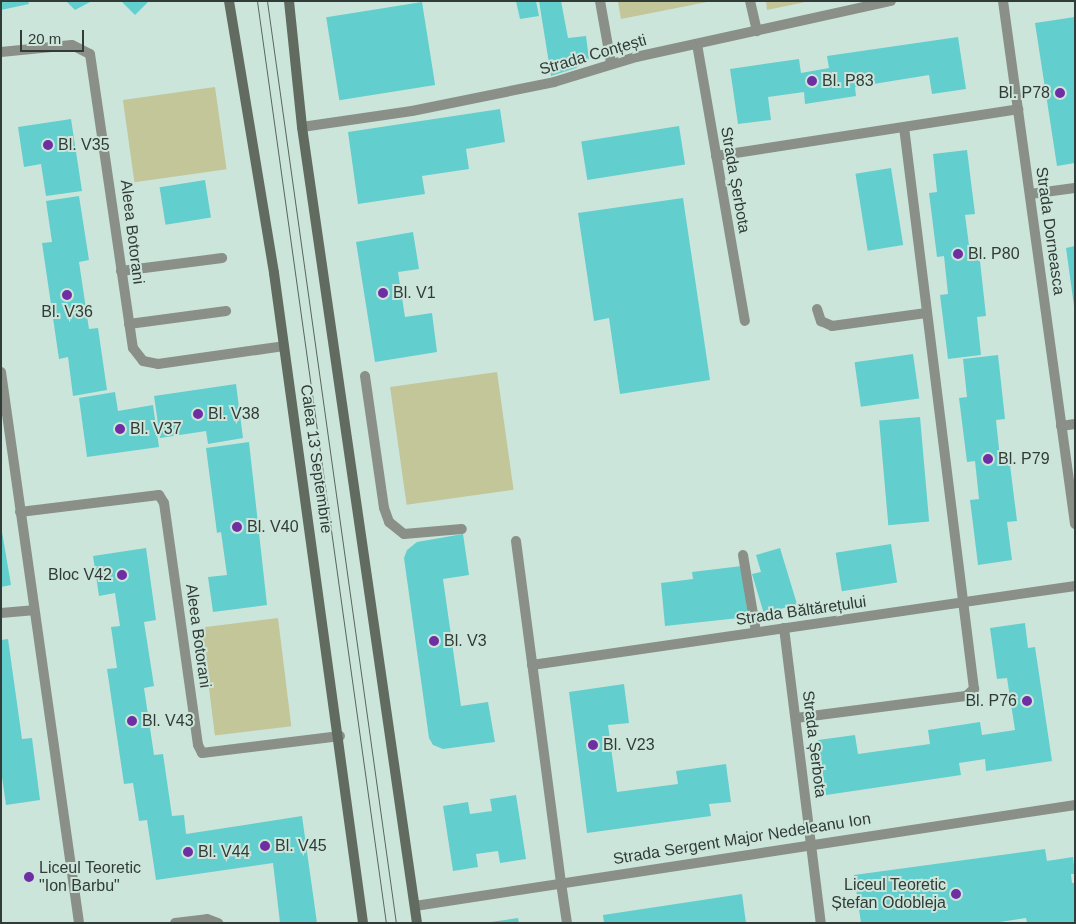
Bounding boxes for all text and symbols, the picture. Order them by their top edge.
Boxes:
scale bar [22,20,86,52]
text: 20 m [28,30,61,47]
street label: Strada Conțești [537,31,649,79]
place label: Bl. P83 [822,71,874,91]
marker: Bl. P83 [806,75,818,87]
place label: Bl. P78 [998,83,1050,103]
marker: Bl. P78 [1054,87,1066,99]
street label: Strada Șerbota [716,125,754,235]
place label: Bl. V35 [58,135,110,155]
marker: Bl. V35 [42,139,54,151]
street label: Strada Dorneasca [1032,166,1068,296]
street label: Aleea Botorani [116,179,148,285]
place label: Bl. P80 [968,244,1020,264]
marker: Bl. P80 [952,248,964,260]
place label: Bl. V1 [393,283,436,303]
marker: Bl. V1 [377,287,389,299]
marker: Bl. V36 [61,289,73,301]
place label: Bl. V36 [41,302,93,322]
street label: Calea 13 Septembrie [296,383,336,535]
place label: Bl. V38 [208,404,260,424]
marker: Bl. V38 [192,408,204,420]
place label: Bl. V37 [130,419,182,439]
marker: Bl. V37 [114,423,126,435]
place label: Bl. P79 [998,449,1050,469]
marker: Bl. P79 [982,453,994,465]
place label: Bl. V40 [247,517,299,537]
marker: Bl. V40 [231,521,243,533]
place label: Bloc V42 [48,565,112,585]
marker: Bloc V42 [116,569,128,581]
street label: Aleea Botorani [181,583,215,689]
street label: Strada Băltărețului [734,592,868,630]
place label: Bl. V3 [444,631,487,651]
marker: Bl. V3 [428,635,440,647]
street label: Strada Șerbota [798,689,830,799]
place label: Bl. P76 [965,691,1017,711]
marker: Bl. P76 [1021,695,1033,707]
place label: Bl. V43 [142,711,194,731]
marker: Bl. V43 [126,715,138,727]
place label: Bl. V23 [603,735,655,755]
marker: Bl. V23 [587,739,599,751]
street label: Strada Sergent Major Nedeleanu Ion [612,809,872,869]
place label: Bl. V45 [275,836,327,856]
marker: Bl. V45 [259,840,271,852]
place label: Bl. V44 [198,842,250,862]
marker: Bl. V44 [182,846,194,858]
place label: Liceul Teoretic "Ion Barbu" [39,858,141,896]
marker: Liceul Teoretic "Ion Barbu" [23,871,35,883]
place label: Liceul Teoretic Ștefan Odobleja [831,875,946,913]
marker: Liceul Teoretic Ștefan Odobleja [950,888,962,900]

